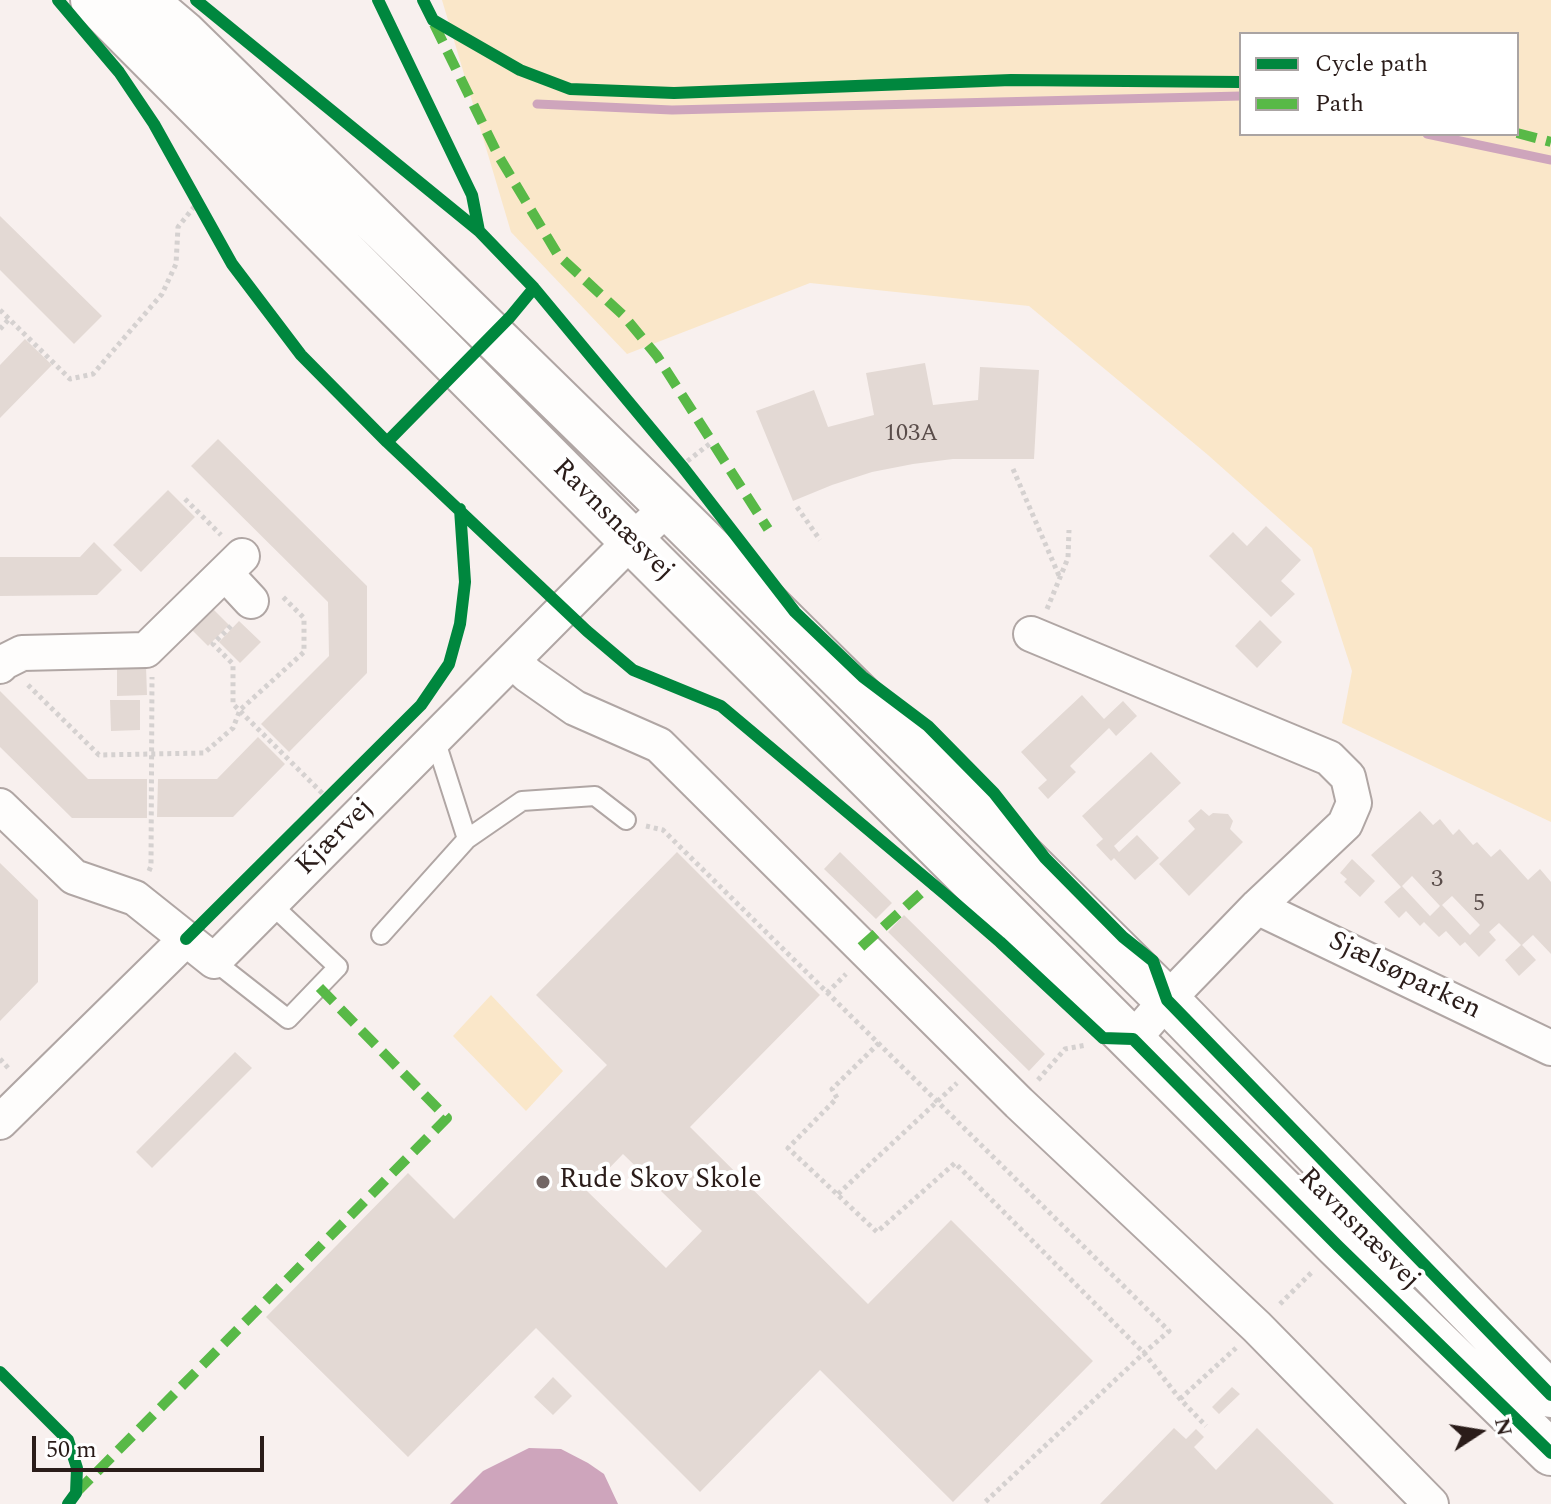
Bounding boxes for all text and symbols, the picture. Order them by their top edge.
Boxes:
legend [1239,32,1519,136]
text: Cycle path [1315,46,1428,82]
text: Path [1315,86,1364,122]
house number: 103A [884,421,938,449]
street label: Ravnsnæsvej [544,453,680,589]
street label: Kjærvej [290,792,382,884]
house number: 3 [1431,867,1443,895]
house number: 5 [1473,891,1485,919]
street label: Sjælsøparken [1322,926,1486,1028]
street label: Ravnsnæsvej [1290,1162,1426,1298]
place label: Rude Skov Skole [559,1165,762,1199]
marker: Rude Skov Skole [534,1173,552,1191]
north arrow [1439,1392,1519,1472]
text: N [1485,1415,1521,1439]
scale bar [36,1420,268,1470]
text: 50 m [46,1432,97,1468]

